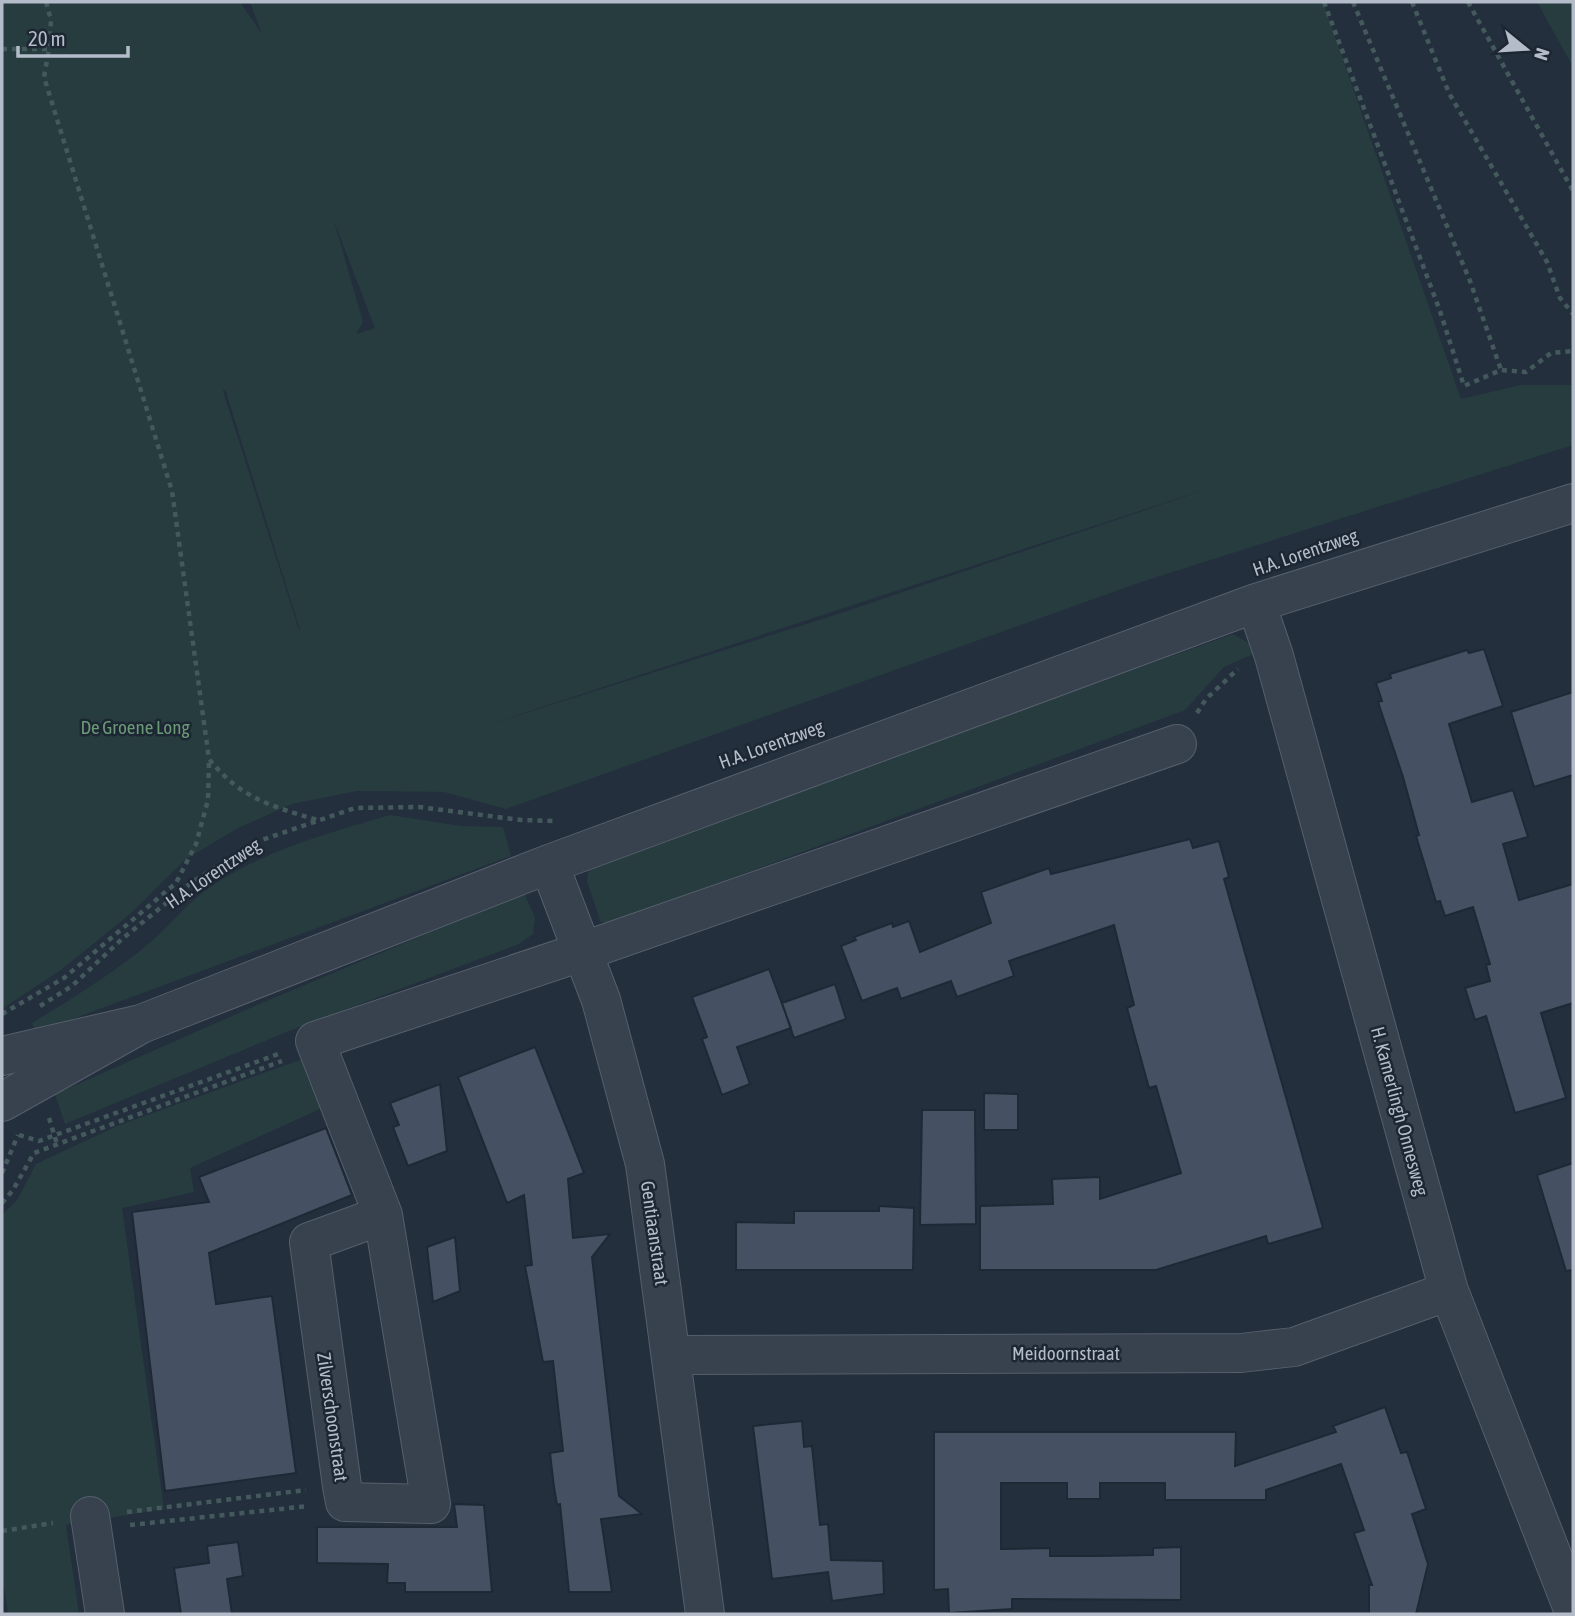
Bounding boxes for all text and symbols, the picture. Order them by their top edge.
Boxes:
scale bar [18,14,128,58]
north arrow [1491,14,1561,84]
text: 20 m [28,26,66,50]
text: N [1530,46,1554,63]
street label: H.A. Lorentzweg [1250,523,1361,580]
street label: H.A. Lorentzweg [716,715,827,773]
park label: De Groene Long [80,716,190,738]
street label: H.A. Lorentzweg [161,833,265,913]
street label: H. Kamerlingh Onnesweg [1367,1024,1433,1199]
street label: Gentiaanstraat [637,1179,673,1287]
street label: Meidoornstraat [1012,1342,1120,1364]
street label: Zilverschoonstraat [313,1351,353,1483]

